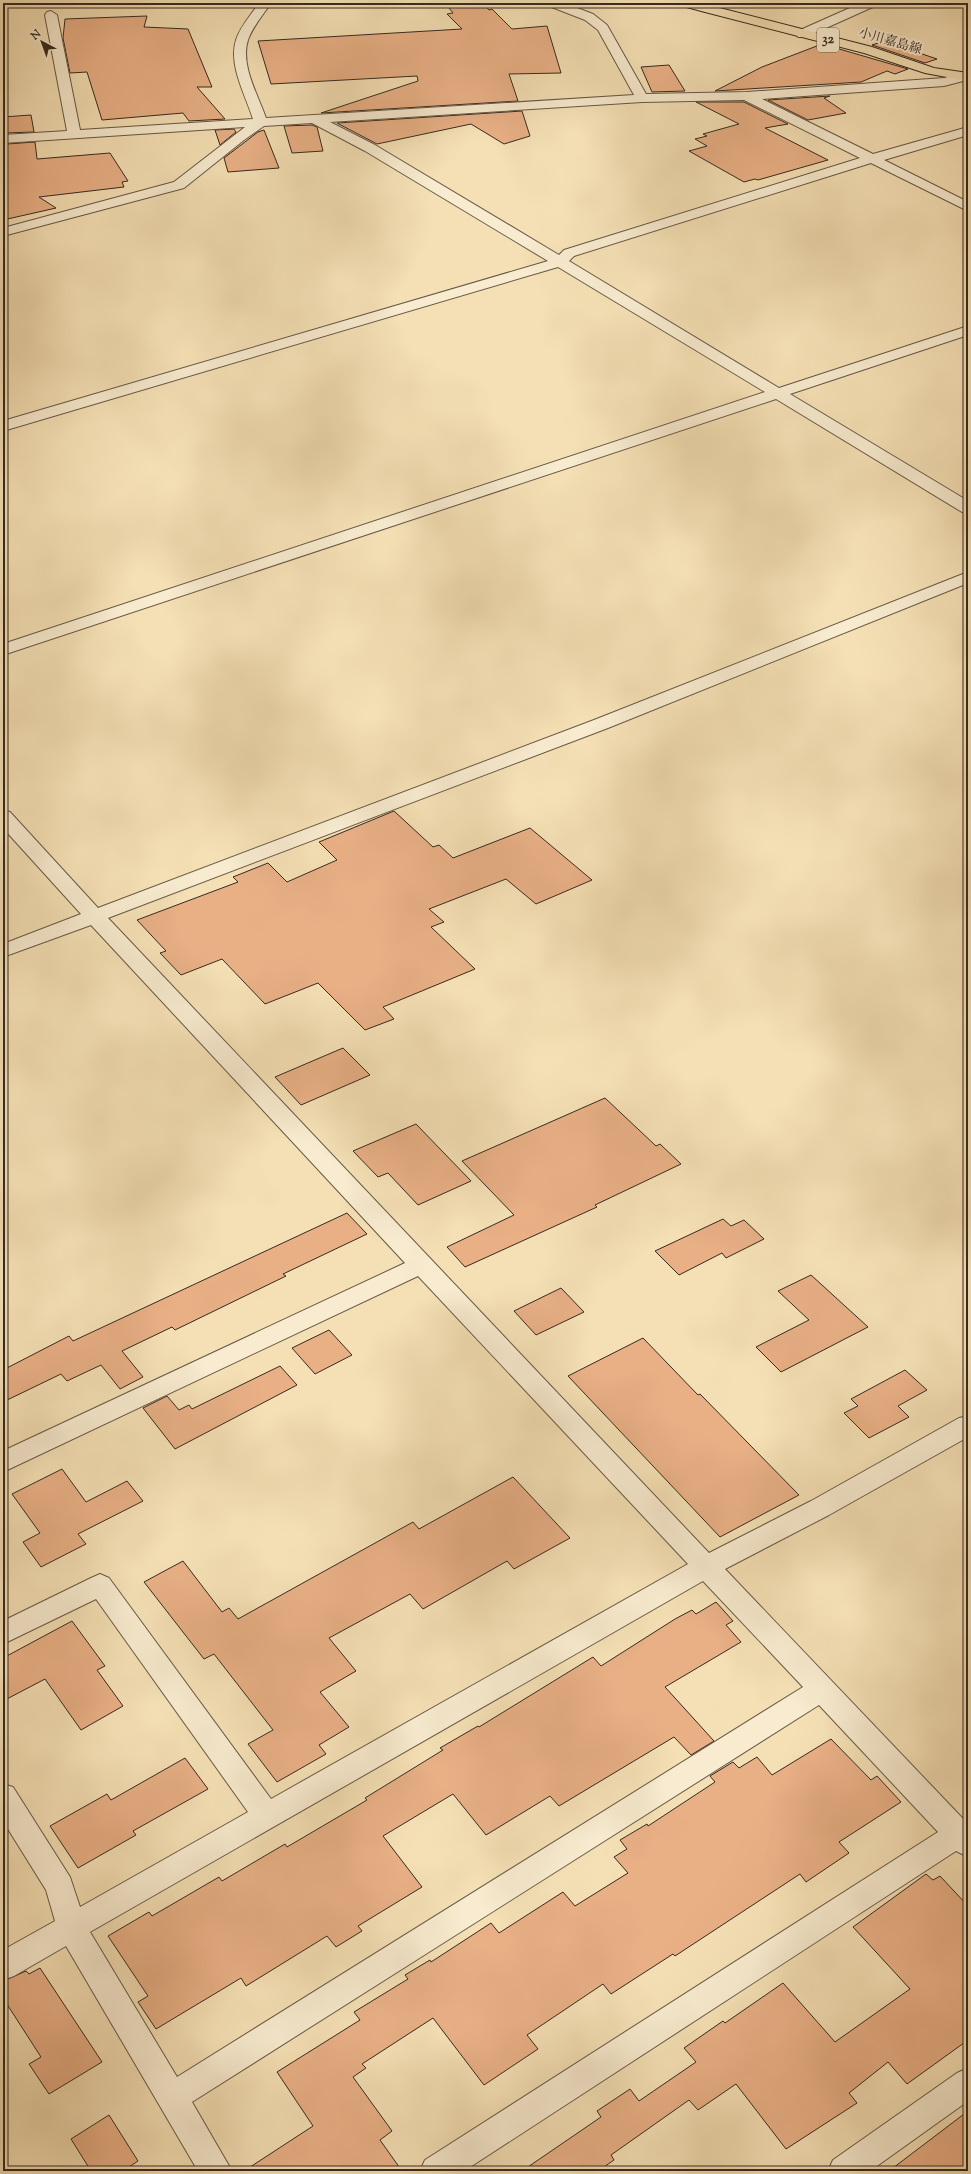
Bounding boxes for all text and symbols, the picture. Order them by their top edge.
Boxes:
north arrow [22,22,62,62]
street label: 小川嘉島線 [856,24,924,60]
text: N [27,26,45,45]
road number: 32 [817,28,839,52]

